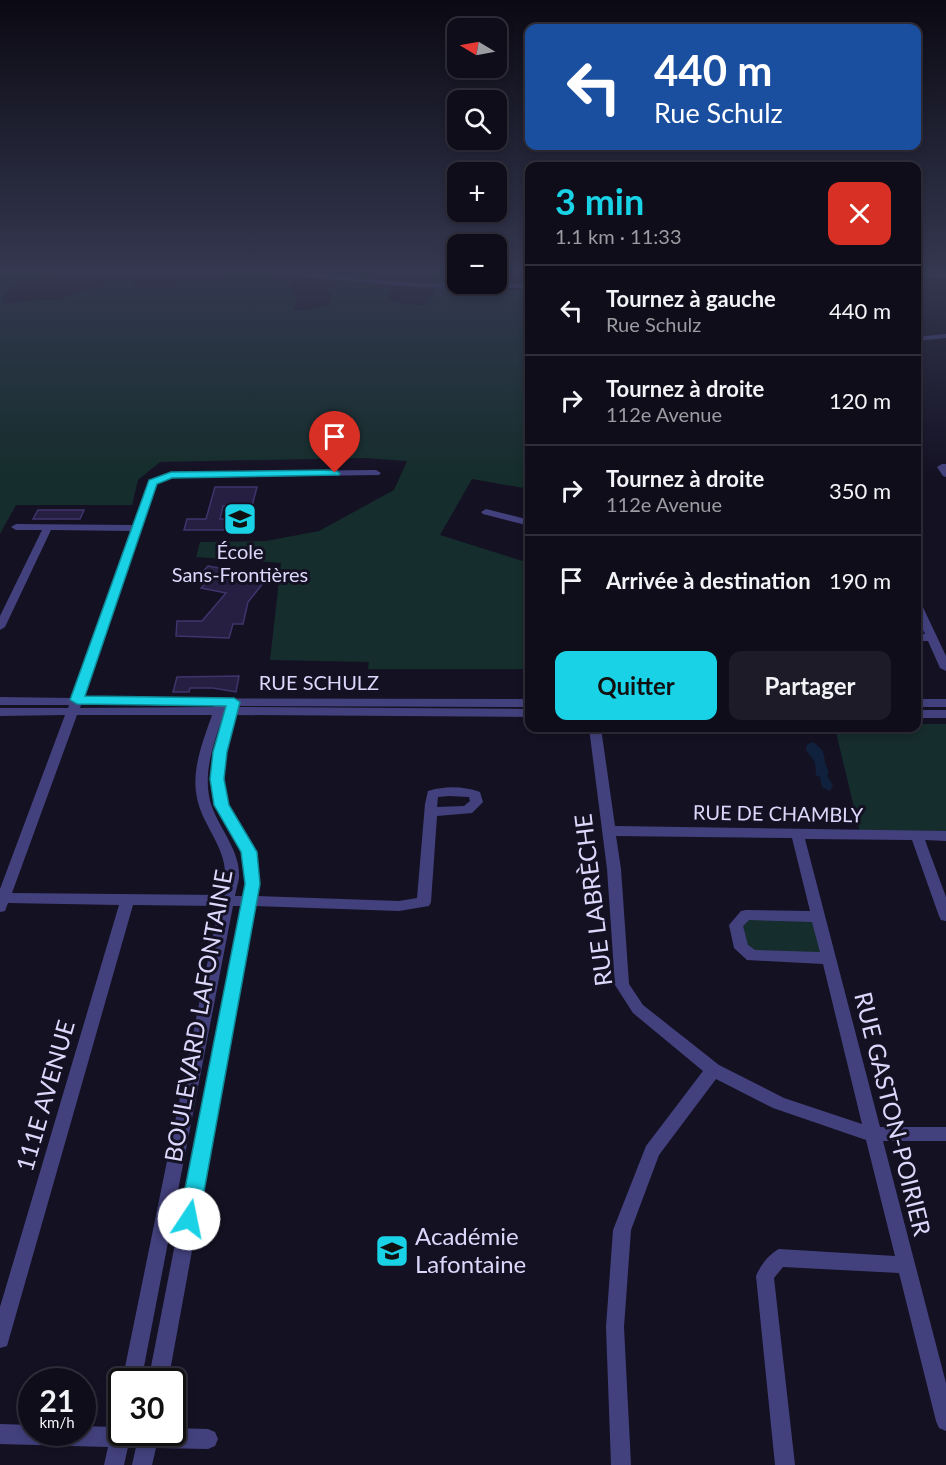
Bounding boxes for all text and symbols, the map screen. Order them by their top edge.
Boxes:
north arrow [447,18,507,78]
map controls [447,18,507,294]
text: 440 m [654,45,772,95]
icon: left [555,48,633,126]
button: search [447,90,507,150]
text: Rue Schulz [654,96,783,129]
button: + [447,162,507,222]
text: 3 min [555,179,644,223]
button: close [828,182,891,245]
text: 1.1 km · 11:33 [555,224,682,248]
button: − [447,234,507,294]
text: Tournez à gauche [606,285,776,312]
icon: left [555,294,588,327]
text: 440 m [829,297,891,324]
text: Rue Schulz [606,312,701,336]
text: Tournez à droite [606,375,764,402]
icon: right [555,384,588,417]
text: 120 m [829,387,891,414]
text: 112e Avenue [606,402,722,426]
pin [309,411,360,473]
icon: arrive [318,420,351,453]
text: Tournez à droite [606,465,764,492]
icon: right [555,474,588,507]
text: 350 m [829,477,891,504]
text: 112e Avenue [606,492,722,516]
school or university icon: École Sans-Frontières [222,501,258,537]
place label: École Sans-Frontières [172,539,308,586]
icon: arrive [555,564,588,597]
text: Arrivée à destination [606,567,811,594]
text: 190 m [829,567,891,594]
button: Quitter [555,651,717,720]
button: Partager [729,651,891,720]
street label: RUE SCHULZ [259,670,379,694]
street label: RUE DE CHAMBLY [693,800,864,826]
street label: RUE LABRÈCHE [568,812,617,988]
street label: BOULEVARD LAFONTAINE [158,867,238,1164]
street label: RUE GASTON-POIRIER [849,989,938,1238]
street label: 111E AVENUE [9,1017,80,1174]
position arrow [157,1187,221,1251]
place label: Académie Lafontaine [415,1221,526,1278]
school or university icon: Académie Lafontaine [374,1233,410,1269]
speed limit sign: 30 [108,1368,186,1446]
text: 21 [40,1382,74,1418]
text: km/h [39,1413,75,1431]

